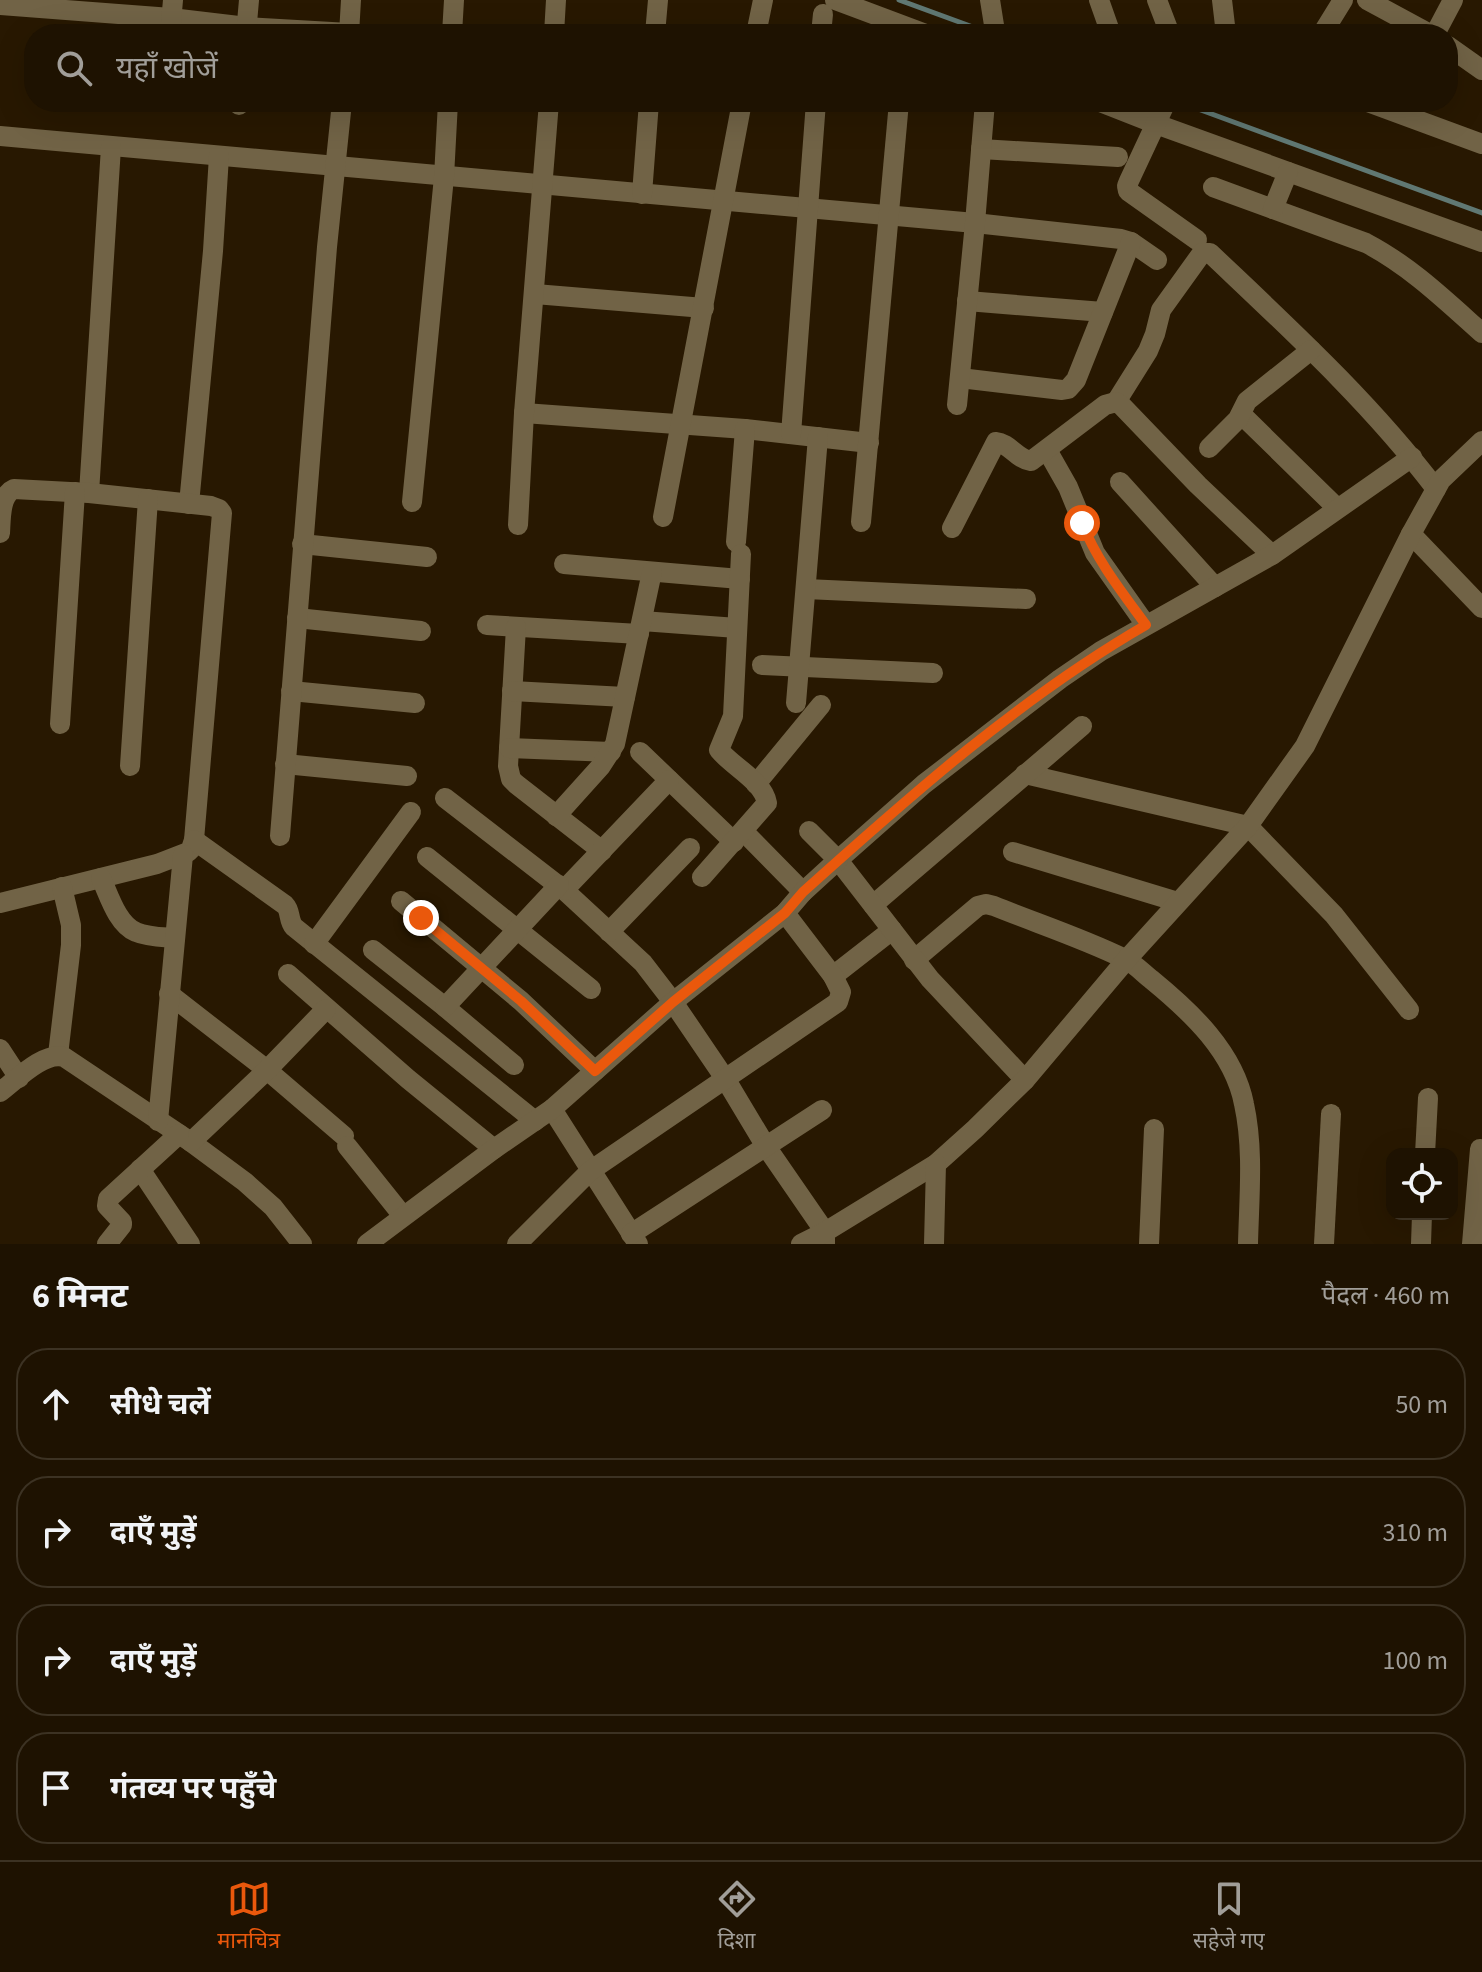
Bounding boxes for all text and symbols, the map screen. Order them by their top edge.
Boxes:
search box [24,24,1458,112]
icon: search [52,46,96,90]
text: यहाँ खोजें [116,47,218,90]
route start [1064,505,1100,541]
route end [403,900,439,936]
map controls [1386,1148,1458,1220]
button: locate [1386,1148,1458,1220]
text: 6 मिनट [32,1272,128,1321]
text: पैदल · 460 m [1321,1277,1450,1314]
icon: ahead [34,1382,78,1426]
text: सीधे चलें [110,1383,211,1426]
text: 50 m [1395,1386,1448,1423]
icon: right [34,1510,78,1554]
text: दाएँ मुड़ें [110,1511,197,1554]
text: 310 m [1382,1514,1448,1551]
icon: right [34,1638,78,1682]
text: दाएँ मुड़ें [110,1639,197,1682]
text: 100 m [1382,1642,1448,1679]
icon: arrive [34,1766,78,1810]
text: गंतव्य पर पहुँचे [110,1767,276,1810]
tab: मानचित्र [217,1877,280,1957]
tab: दिशा [715,1877,759,1957]
tab: सहेजे गए [1193,1877,1265,1957]

